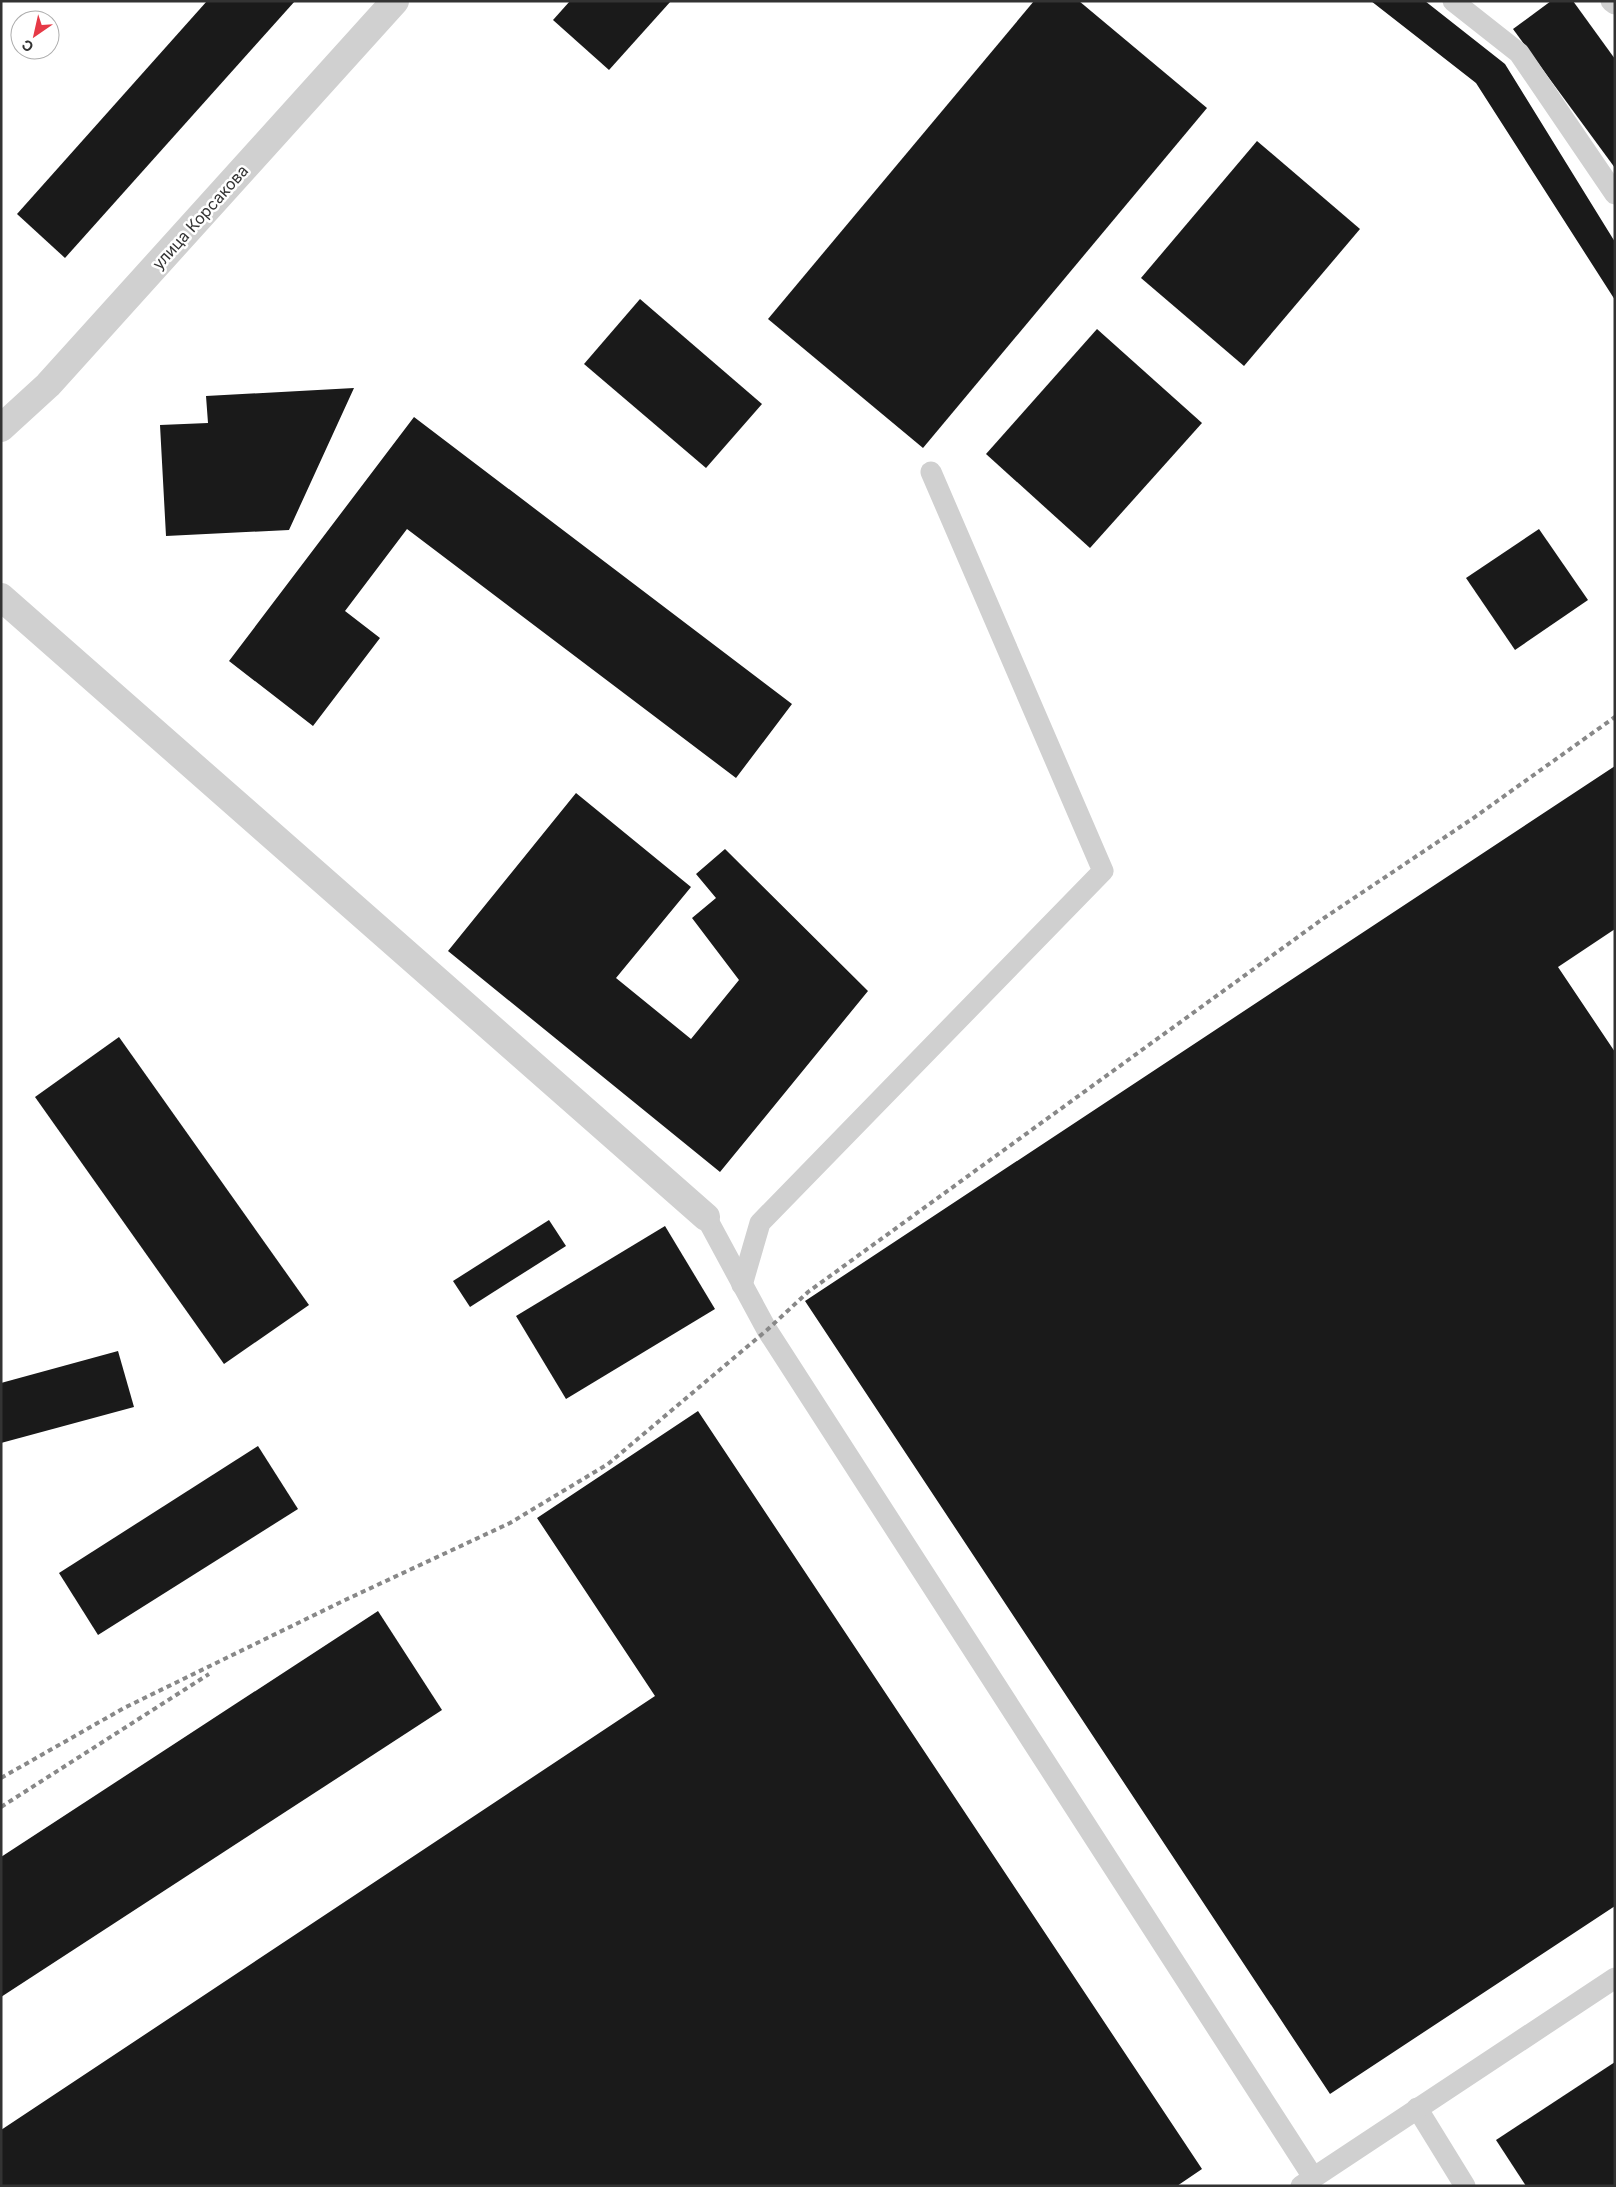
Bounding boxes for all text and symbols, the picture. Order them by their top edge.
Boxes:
north arrow [10,10,60,60]
text: С [18,36,36,56]
street label: улица Корсакова [148,161,252,273]

